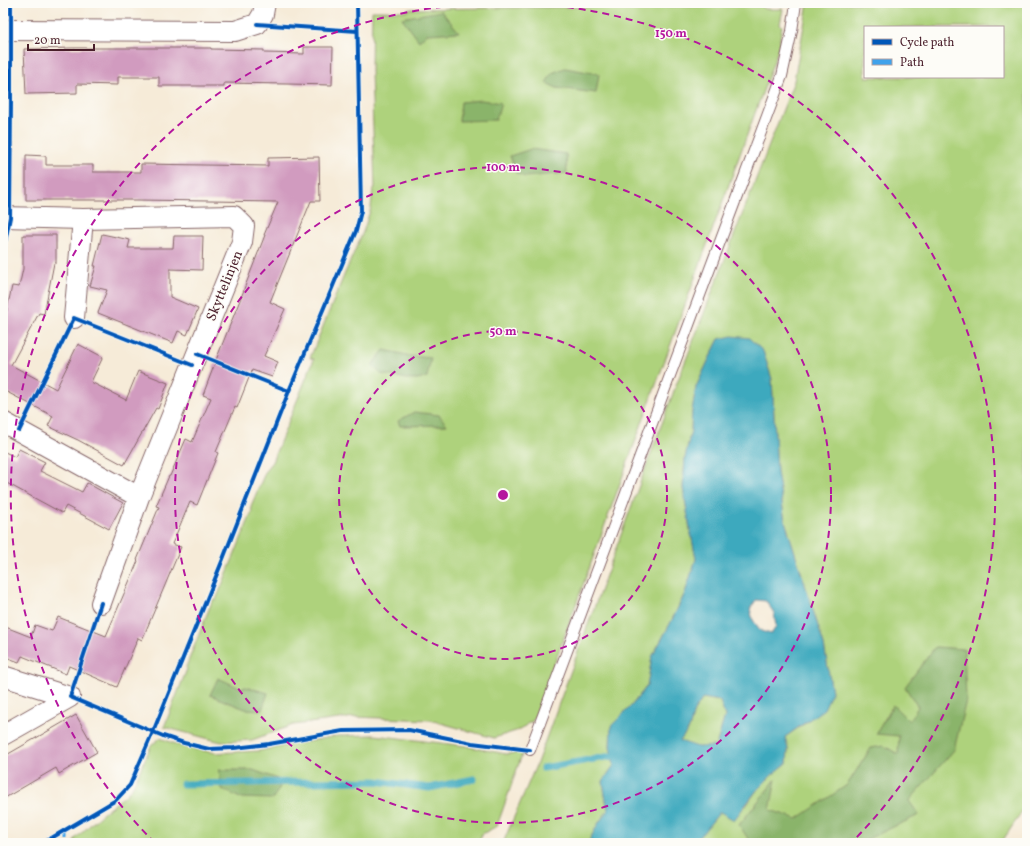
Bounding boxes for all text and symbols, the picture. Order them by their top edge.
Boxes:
scale bar [28,26,94,52]
text: 150 m [655,26,687,42]
legend [864,26,1004,78]
text: 20 m [34,33,61,49]
text: Cycle path [900,35,955,51]
text: Path [900,55,924,71]
text: 100 m [486,160,520,176]
street label: Skyttelinjen [202,248,248,324]
text: 50 m [489,324,517,340]
centre of rings [496,488,510,502]

